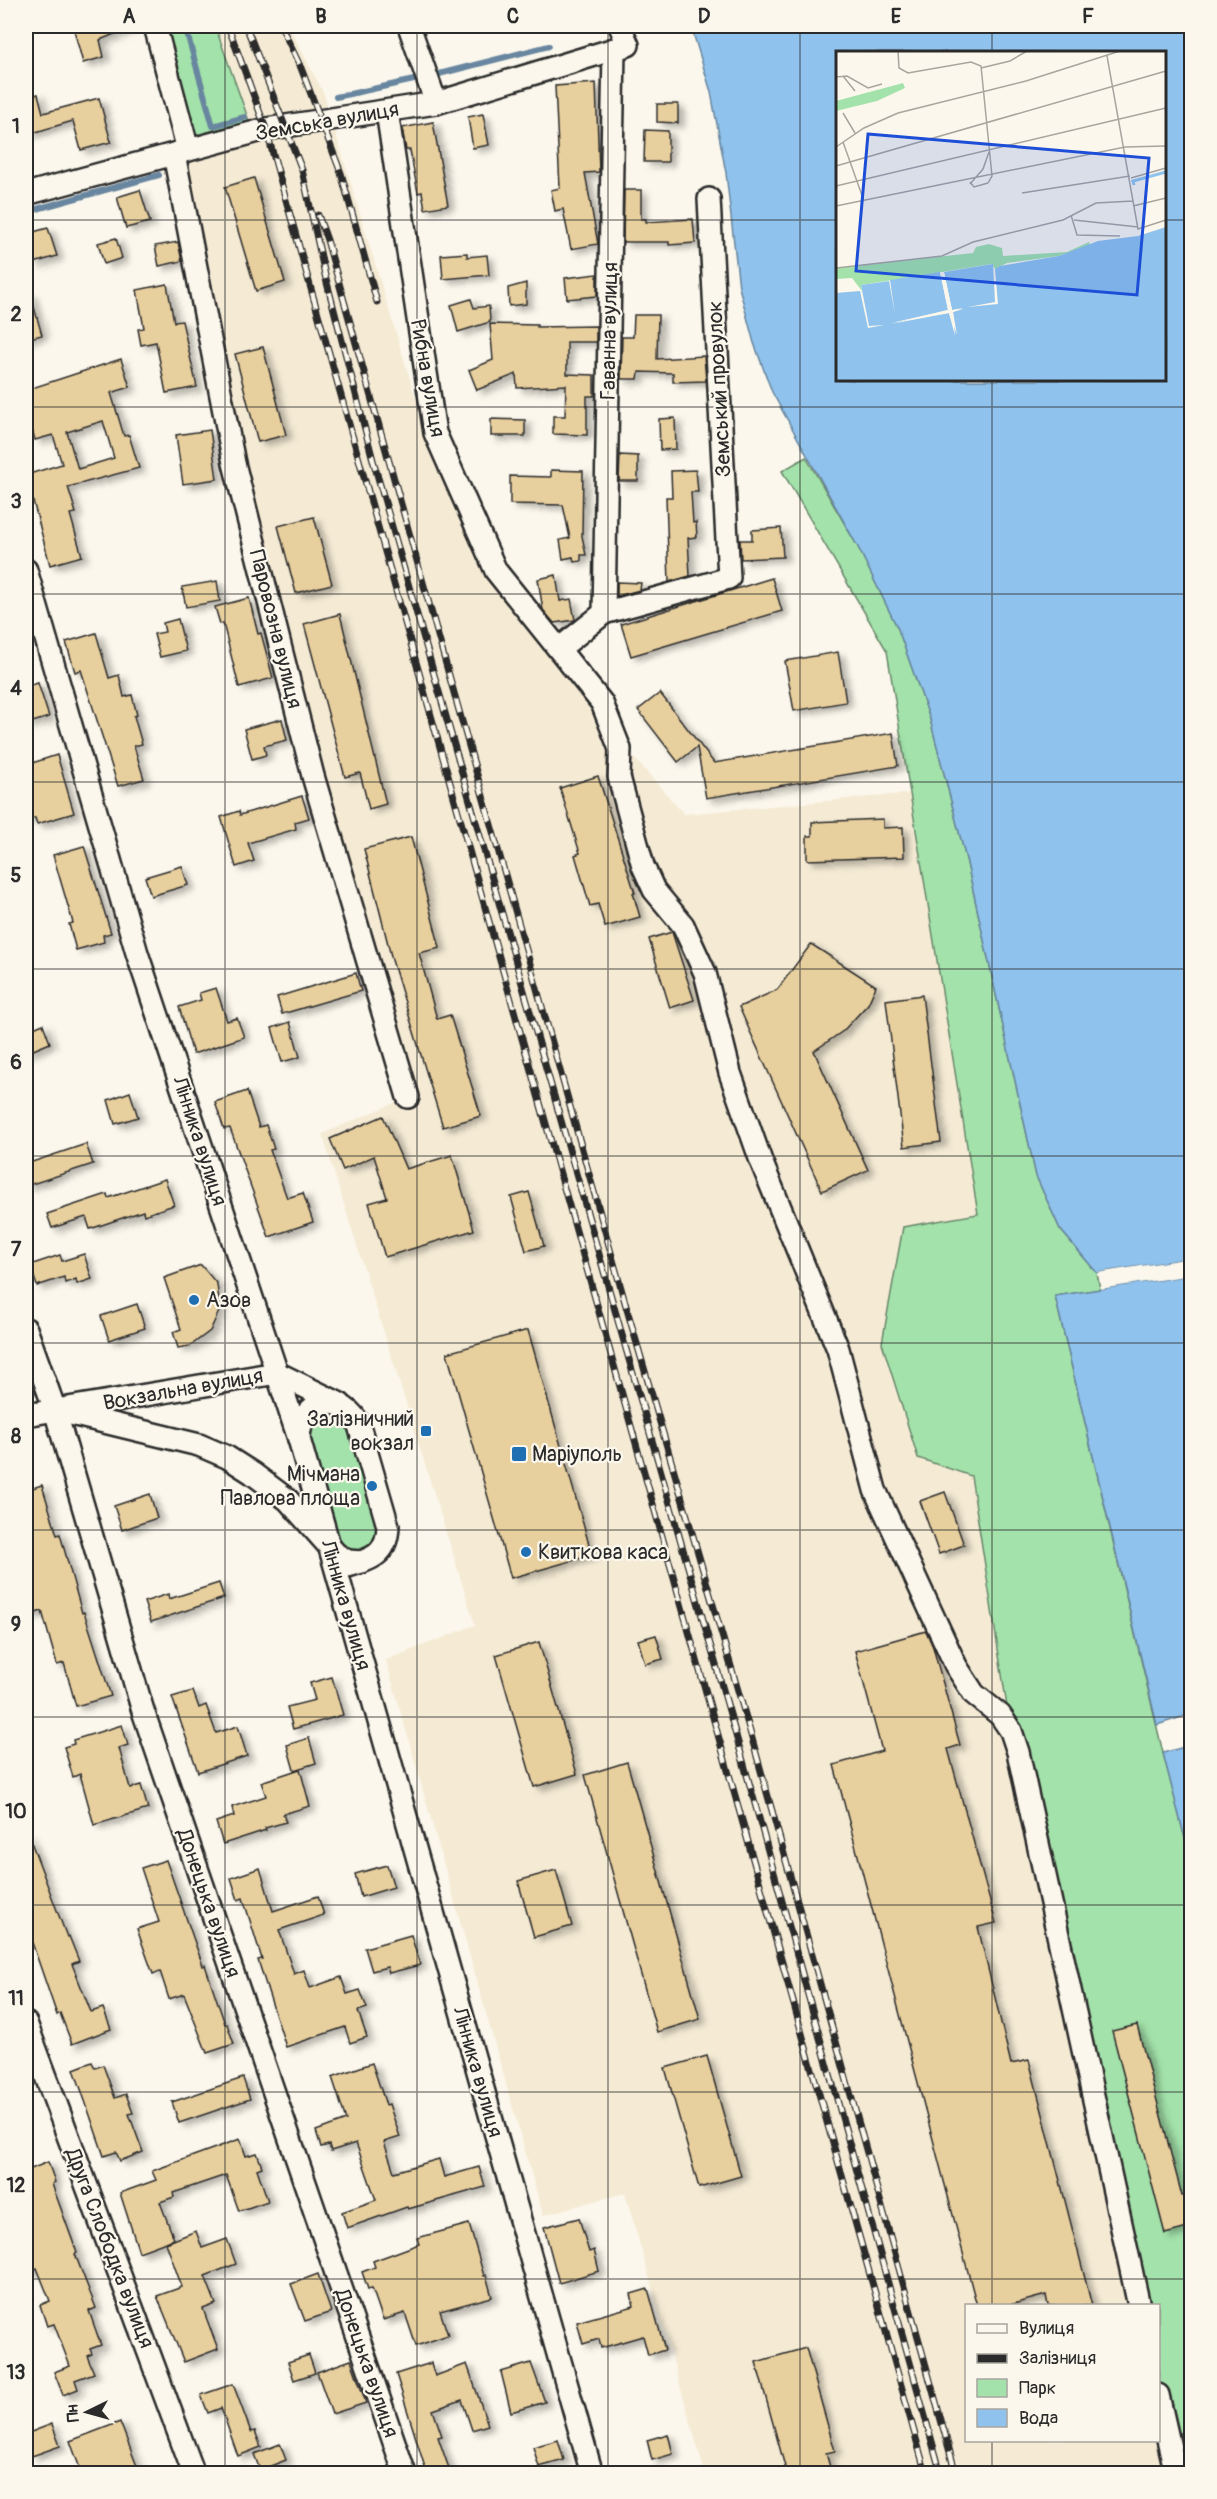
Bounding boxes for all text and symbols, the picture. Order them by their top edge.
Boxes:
text: A [123,4,136,29]
text: B [315,4,327,29]
text: C [507,4,519,29]
text: D [698,4,711,29]
text: E [891,4,902,29]
text: F [1082,4,1094,29]
inset map [836,51,1166,381]
street label: Земська вулиця [253,96,401,147]
text: 1 [12,114,20,139]
street label: Гаванна вулиця [595,262,624,400]
street label: Земський провулок [701,300,738,478]
text: 2 [10,302,22,327]
street label: Рибна вулиця [404,317,451,439]
text: 3 [10,489,22,514]
street label: Паровозна вулиця [243,547,308,711]
text: 4 [10,676,22,701]
text: 5 [11,863,22,888]
text: 6 [10,1050,22,1075]
street label: Лінника вулиця [166,1072,233,1209]
text: 7 [11,1237,22,1262]
place label: Азов [206,1287,251,1314]
marker: Азов [187,1293,201,1307]
street label: Вокзальна вулиця [101,1362,265,1417]
place label: Залізничний вокзал [306,1406,414,1457]
text: 8 [11,1424,21,1449]
marker: Залізничний вокзал [419,1424,433,1438]
place label: Маріуполь [532,1441,622,1468]
marker: Маріуполь [510,1445,528,1463]
place label: Мічмана Павлова площа [221,1461,360,1512]
marker: Мічмана Павлова площа [365,1479,379,1493]
street label: Лінника вулиця [314,1536,377,1674]
place label: Квиткова каса [538,1539,668,1566]
marker: Квиткова каса [519,1545,533,1559]
text: 9 [11,1612,21,1637]
text: 10 [5,1799,27,1824]
street label: Донецька вулиця [170,1824,247,1981]
text: 11 [8,1986,24,2011]
street label: Лінника вулиця [446,2003,509,2141]
street label: Друга Слободка вулиця [59,2143,160,2352]
text: 12 [7,2173,26,2198]
street label: Донецька вулиця [328,2284,405,2441]
legend [965,2304,1160,2442]
text: Вулиця [1019,2317,1074,2340]
text: Залізниця [1019,2347,1096,2370]
text: 13 [7,2360,25,2385]
text: Парк [1019,2377,1056,2400]
north arrow [57,2382,117,2442]
text: Пн [62,2404,84,2423]
text: Вода [1019,2407,1058,2430]

